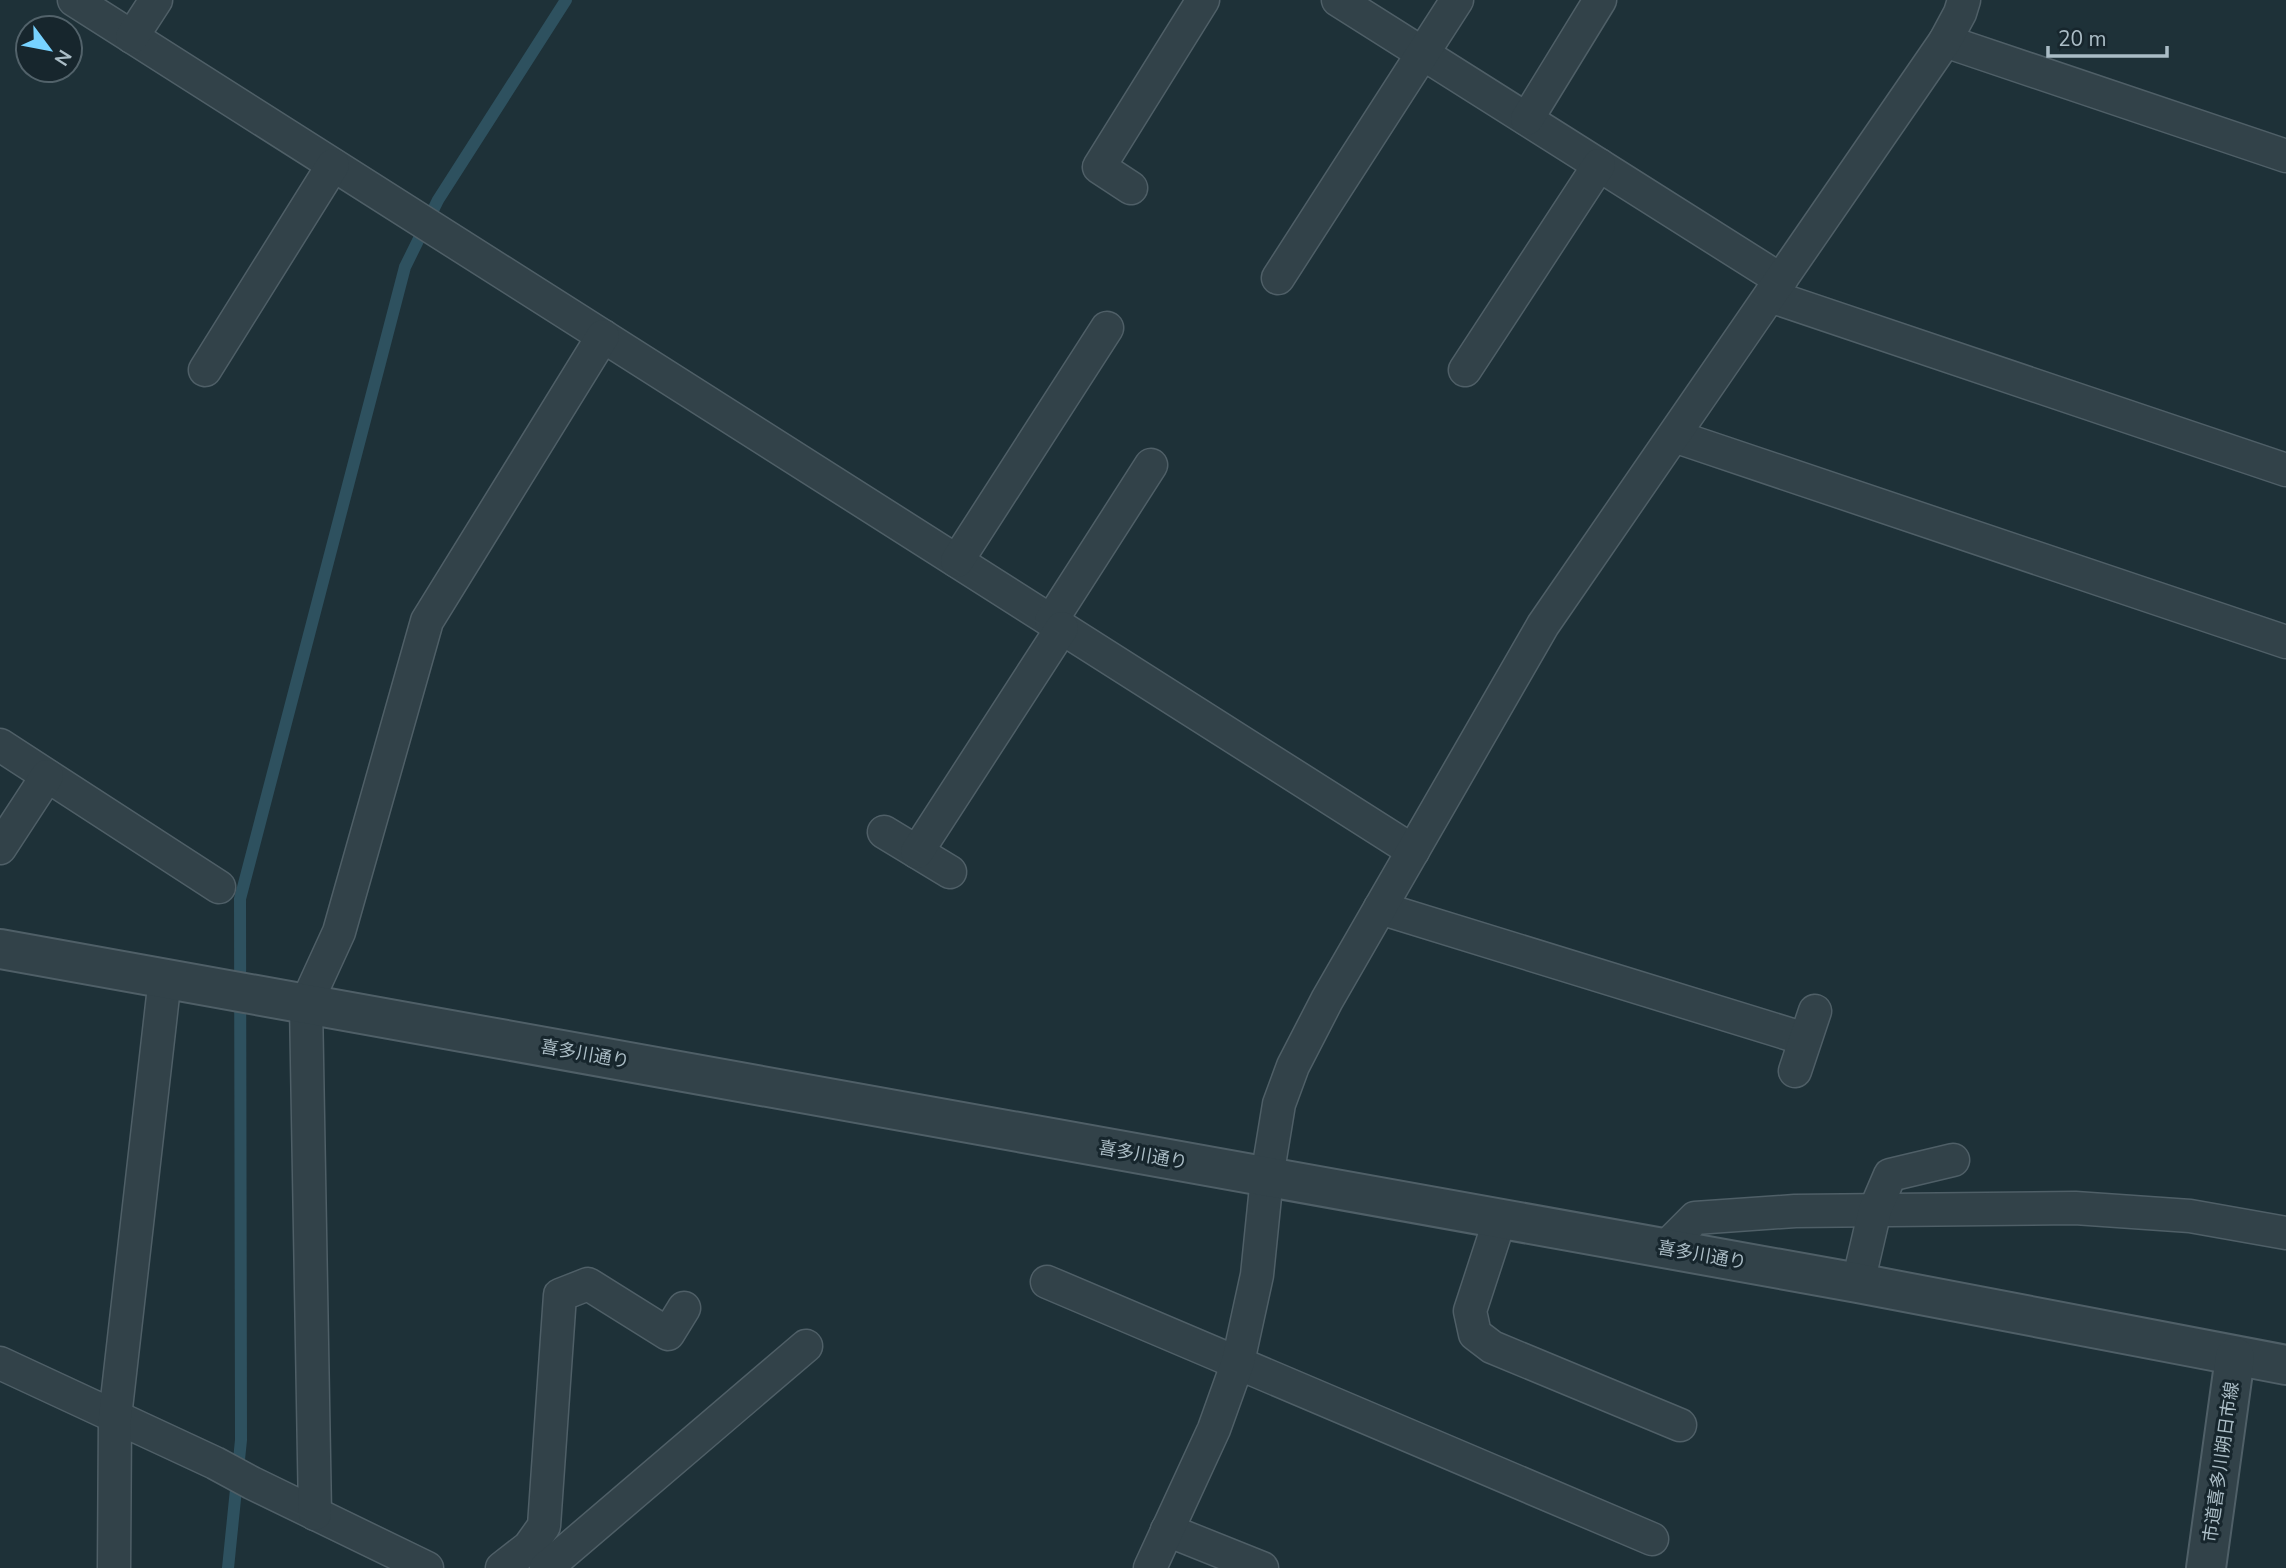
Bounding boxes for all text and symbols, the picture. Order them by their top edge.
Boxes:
north arrow [14,14,84,84]
scale bar [2048,14,2167,58]
text: 20 m [2058,25,2107,53]
text: N [48,45,77,70]
street label: 喜多川通り [539,1034,631,1074]
street label: 喜多川通り [1097,1135,1189,1175]
street label: 喜多川通り [1656,1235,1748,1275]
street label: 市道喜多川朔日市線 [2198,1380,2244,1544]

